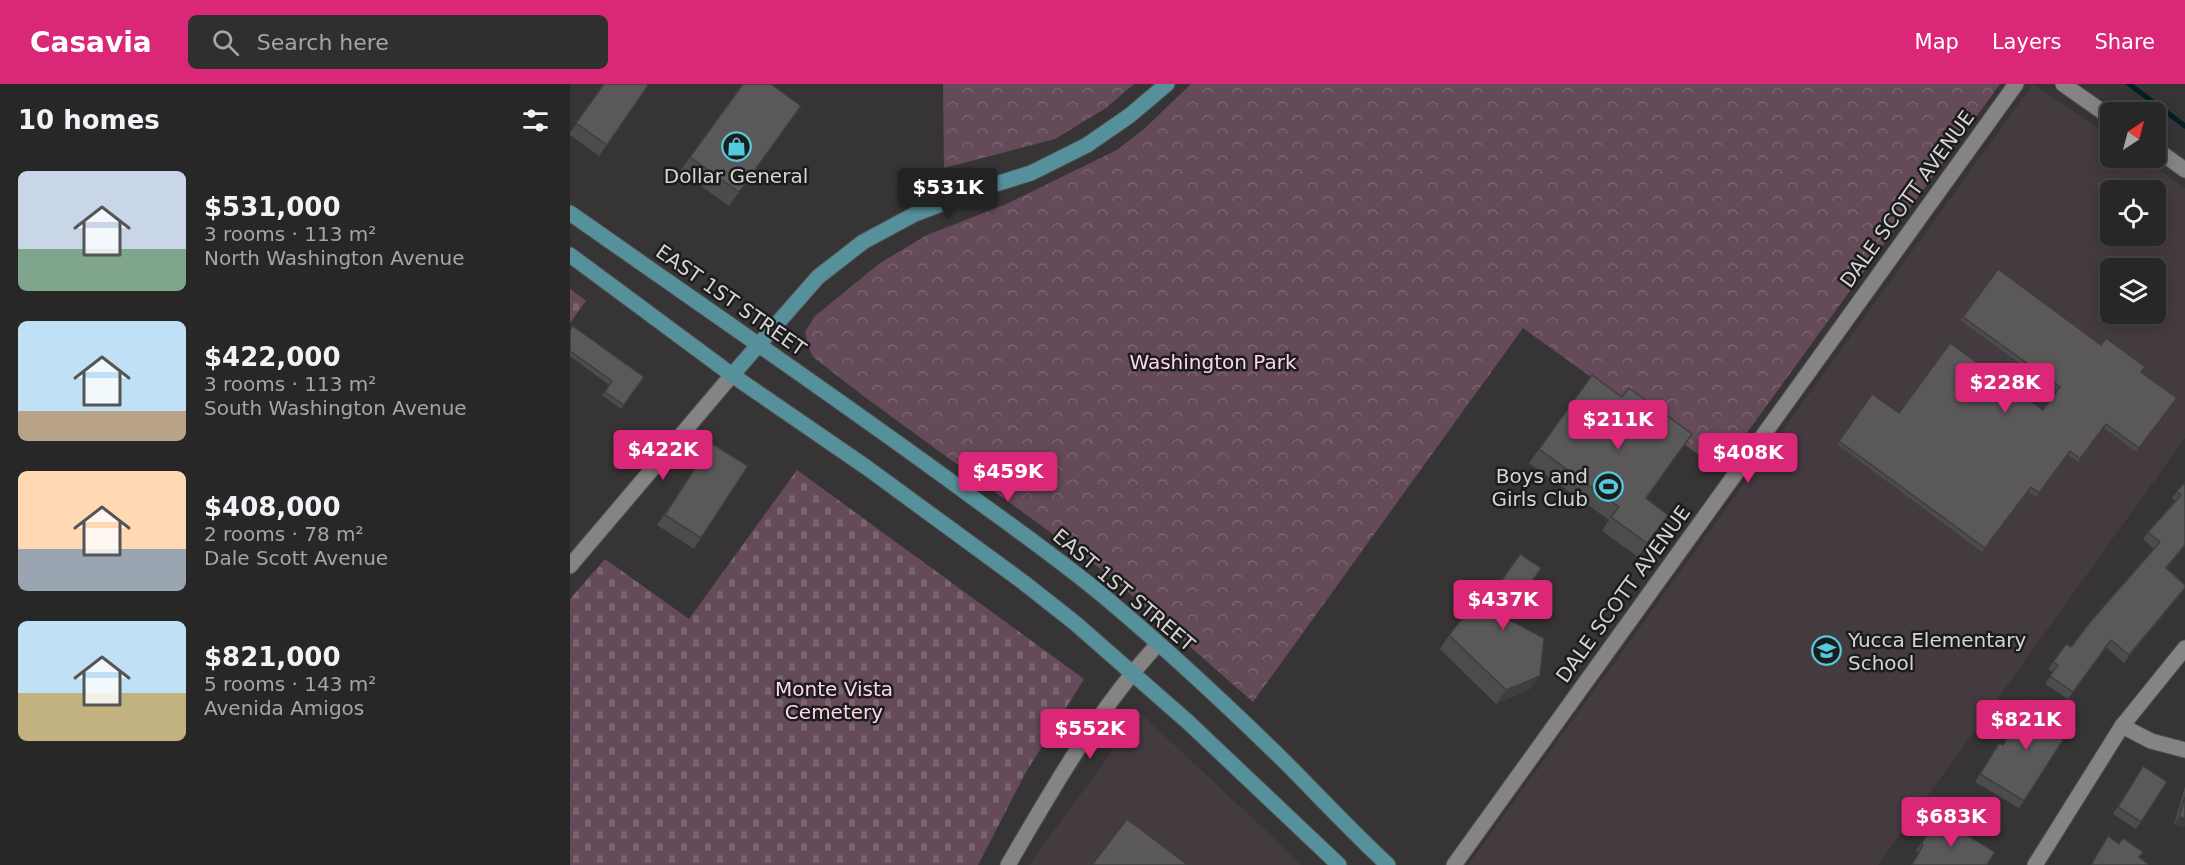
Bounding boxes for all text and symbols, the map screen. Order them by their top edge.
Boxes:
search box [188,15,608,69]
text: Casavia [30,26,152,59]
icon: search [209,26,242,59]
text: Search here [257,30,389,55]
text: Map [1915,30,1959,54]
text: Layers [1992,30,2061,54]
text: Share [2094,30,2155,54]
north arrow [2100,102,2166,168]
map controls [2100,102,2166,324]
icon: filters [519,104,552,137]
text: 10 homes [18,105,160,135]
street label: DALE SCOTT AVENUE [1835,106,1979,292]
shop icon: Dollar General [720,130,752,162]
place label: Dollar General [664,164,808,188]
pin: $531K [906,168,990,219]
text: $531K [912,175,984,199]
button: locate [2100,180,2166,246]
text: $531,000 [204,192,341,222]
icon: home [66,195,138,267]
text: 3 rooms · 113 m² [204,222,376,246]
street label: EAST 1ST STREET [651,239,811,361]
text: North Washington Avenue [204,246,465,270]
button: layers [2100,258,2166,324]
text: $422,000 [204,342,341,372]
icon: home [66,345,138,417]
park label: Washington Park [1129,350,1297,374]
pin: $228K [1963,363,2047,414]
text: $228K [1969,370,2041,394]
text: 3 rooms · 113 m² [204,372,376,396]
text: South Washington Avenue [204,396,467,420]
pin: $211K [1576,400,1660,451]
text: $211K [1582,407,1654,431]
pin: $422K [621,430,705,481]
pin: $408K [1706,433,1790,484]
text: $422K [627,437,699,461]
text: $408K [1712,440,1784,464]
pin: $459K [966,452,1050,503]
text: $459K [972,459,1044,483]
place label: Boys and Girls Club [1491,464,1588,511]
sports icon: Boys and Girls Club [1593,471,1625,503]
text: $408,000 [204,492,341,522]
icon: home [66,495,138,567]
street label: DALE SCOTT AVENUE [1551,501,1695,687]
text: 2 rooms · 78 m² [204,522,364,546]
street label: EAST 1ST STREET [1048,524,1200,657]
text: Dale Scott Avenue [204,546,388,570]
pin: $437K [1461,580,1545,631]
text: $437K [1467,587,1539,611]
place label: Yucca Elementary School [1847,628,2026,675]
school or university icon: Yucca Elementary School [1811,635,1843,667]
text: $821,000 [204,642,341,672]
icon: home [66,645,138,717]
text: 5 rooms · 143 m² [204,672,376,696]
park label: Monte Vista Cemetery [775,677,893,724]
text: Avenida Amigos [204,696,364,720]
pin: $821K [1984,700,2068,751]
text: $821K [1990,707,2062,731]
pin: $552K [1048,709,1132,760]
text: $552K [1054,716,1126,740]
pin: $683K [1909,797,1993,848]
text: $683K [1915,804,1987,828]

